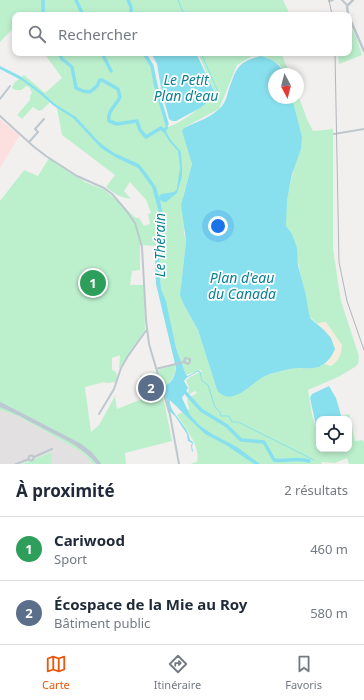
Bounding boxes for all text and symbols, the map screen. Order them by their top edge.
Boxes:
search box [12,12,352,56]
icon: search [26,23,48,45]
text: Rechercher [58,24,138,44]
north arrow [268,68,304,104]
water label: Le Petit Plan d'eau [154,70,218,105]
water label: Le Thérain [150,213,169,277]
your location [208,216,228,236]
pin: 1 [80,268,106,298]
water label: Plan d'eau du Canada [208,268,276,303]
pin: 2 [138,373,164,403]
map controls [316,416,352,452]
button: locate [316,416,352,452]
text: À proximité [16,479,115,502]
text: 2 résultats [284,481,348,499]
text: Cariwood [54,530,125,550]
text: 1 [25,540,33,558]
text: 460 m [310,540,348,558]
text: Sport [54,550,87,568]
text: Écospace de la Mie au Roy [54,594,247,614]
text: 2 [25,604,33,622]
text: 580 m [310,604,348,622]
text: Bâtiment public [54,614,150,632]
tab: Carte [42,653,70,692]
tab: Itinéraire [154,653,201,692]
tab: Favoris [285,653,322,692]

